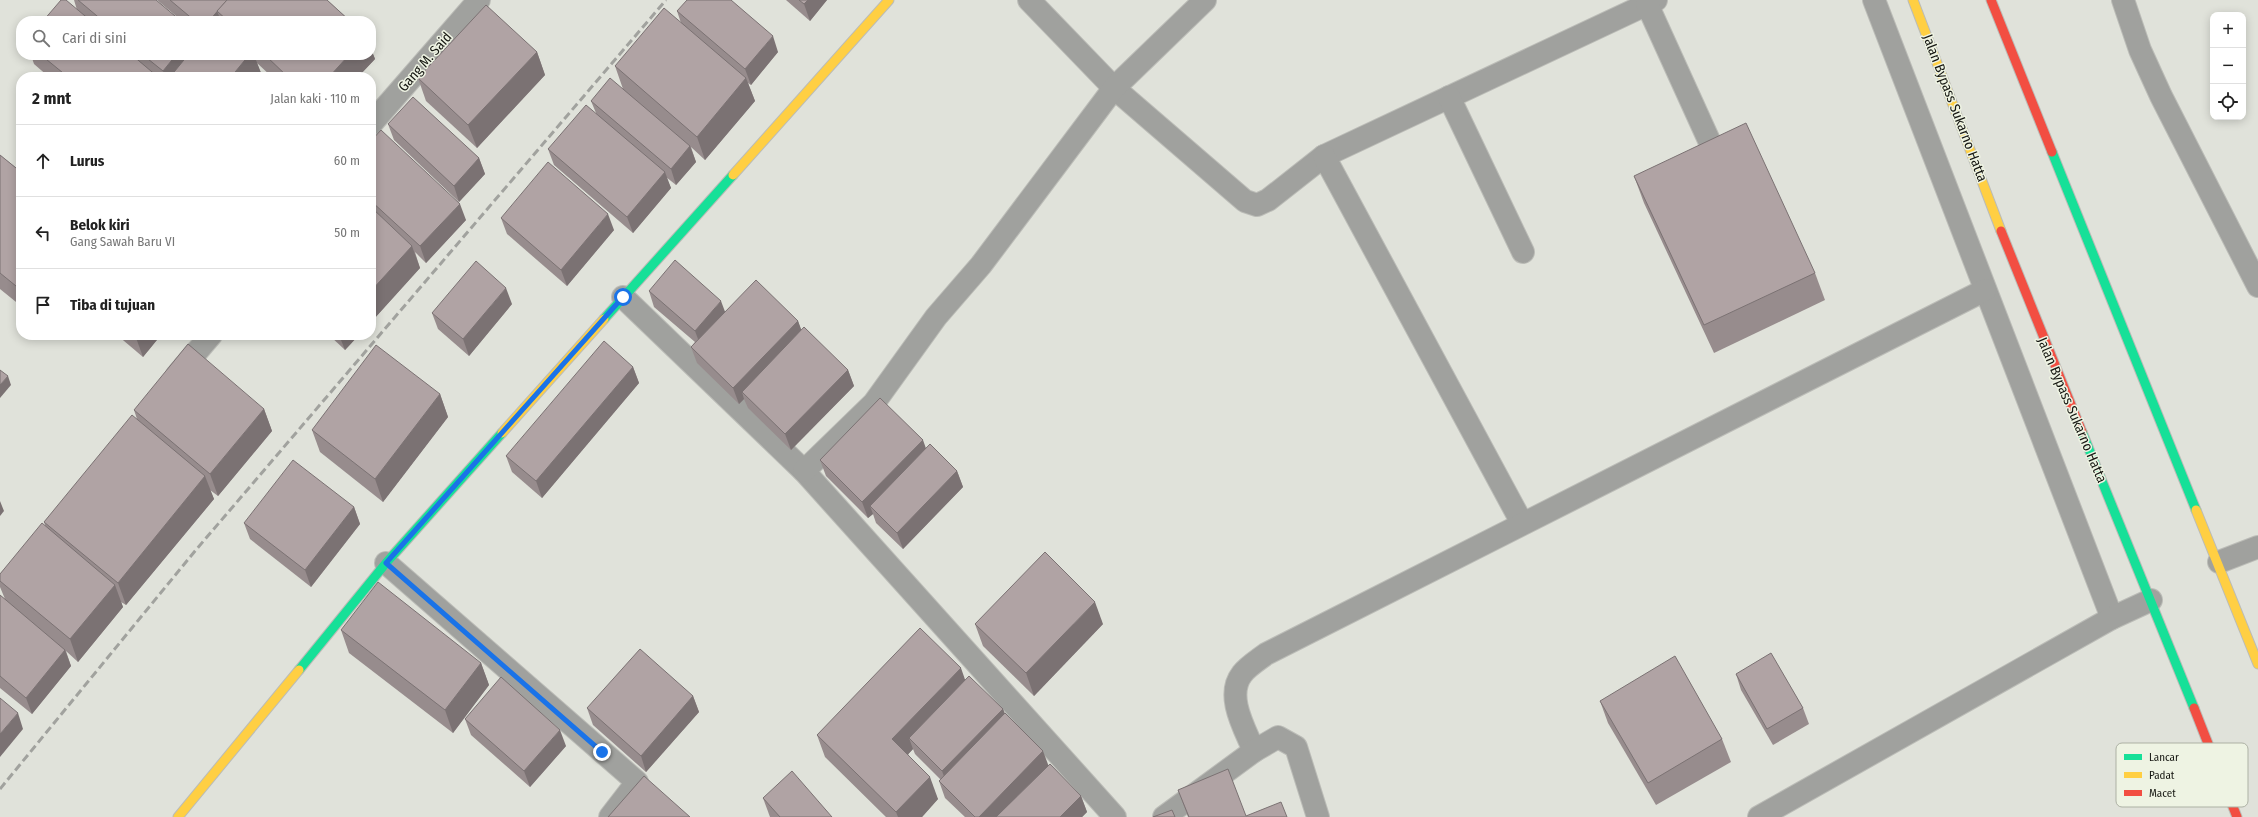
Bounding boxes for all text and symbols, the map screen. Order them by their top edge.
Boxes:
map controls [2210,12,2246,120]
button: + [2210,12,2246,48]
search box [16,16,376,60]
icon: search [30,27,52,49]
text: Cari di sini [62,29,127,47]
street label: Gang M. Said [395,29,455,95]
street label: Jalan Bypass Sukarno Hatta [1919,32,1991,184]
button: − [2210,48,2246,84]
button: locate [2210,84,2246,120]
text: 2 mnt [32,88,71,109]
text: Jalan kaki · 110 m [270,91,360,106]
icon: ahead [32,150,54,172]
text: Lurus [70,152,104,170]
text: 60 m [334,153,360,168]
text: Belok kiri [70,216,130,234]
icon: left [32,222,54,244]
text: 50 m [334,225,360,240]
text: Gang Sawah Baru VI [70,234,175,249]
route start [614,288,632,306]
icon: arrive [32,294,54,316]
text: Tiba di tujuan [70,296,155,314]
street label: Jalan Bypass Sukarno Hatta [2034,335,2110,485]
route end [593,743,611,761]
legend [2116,743,2248,807]
text: Lancar [2149,751,2179,764]
text: Padat [2149,769,2175,782]
text: Macet [2149,787,2176,800]

